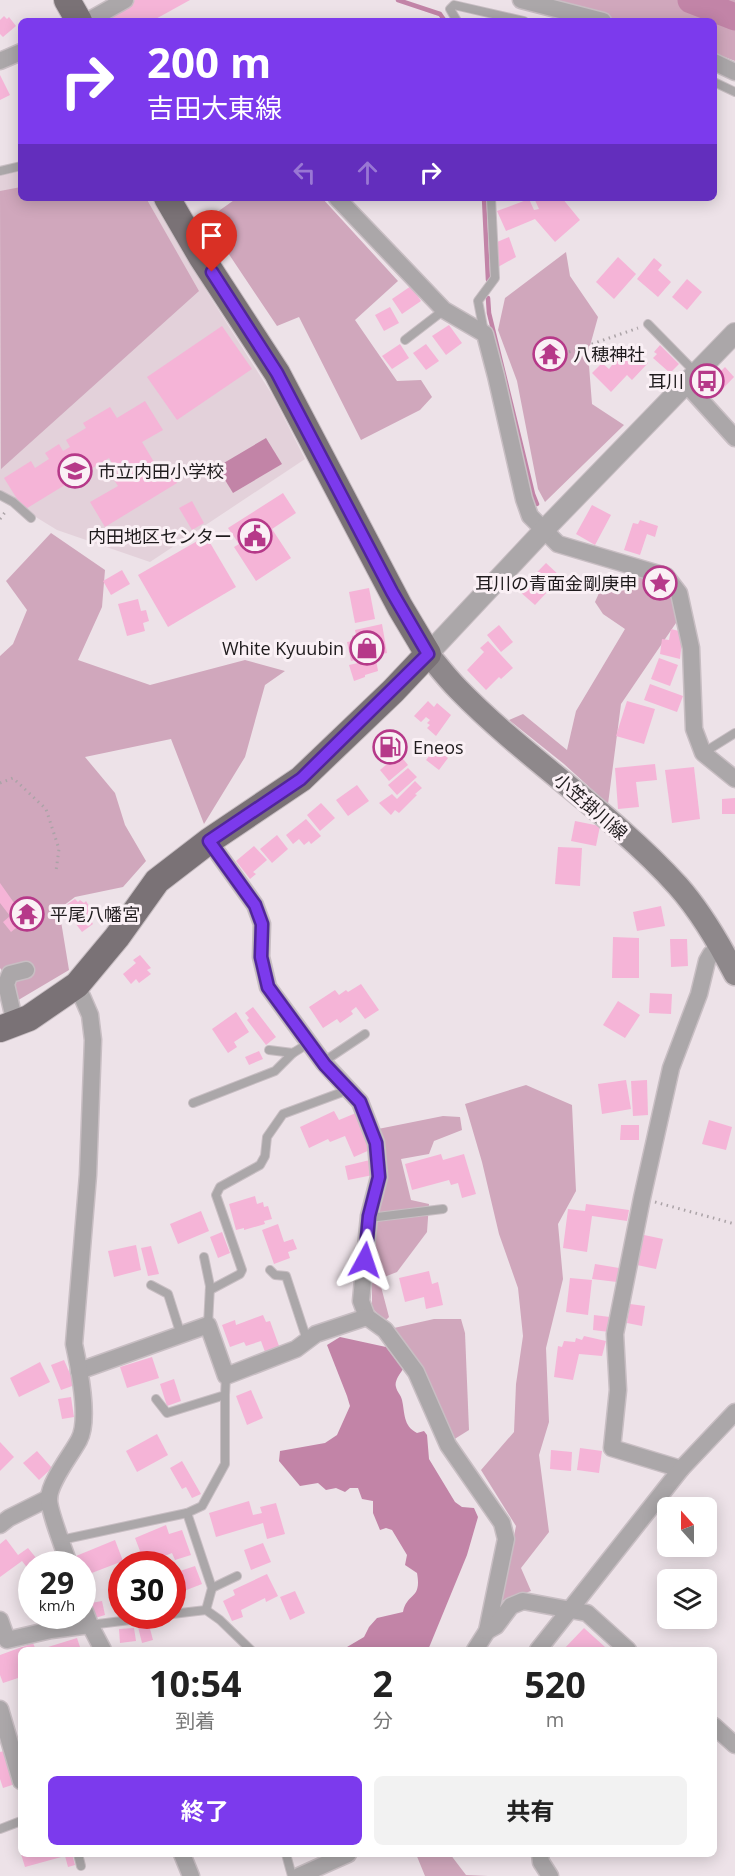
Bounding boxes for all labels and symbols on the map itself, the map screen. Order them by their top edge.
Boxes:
pin [186,210,237,272]
temple icon: 八穂神社 [532,336,568,372]
place label: 八穂神社 [573,342,645,366]
bus stop icon: 耳川 [689,363,725,399]
place label: 耳川 [648,369,684,393]
school or university icon: 市立内田小学校 [57,453,93,489]
place label: 市立内田小学校 [98,459,224,483]
public building icon: 内田地区センター [237,518,273,554]
place label: 内田地区センター [88,524,232,548]
place icon: 耳川の青面金剛庚申 [642,565,678,601]
place label: 耳川の青面金剛庚申 [475,571,637,595]
shop icon: White Kyuubin [349,630,385,666]
place label: White Kyuubin [222,636,344,660]
fuel station icon: Eneos [372,729,408,765]
place label: Eneos [413,735,464,759]
street label: 小笠掛川線 [549,767,633,845]
temple icon: 平尾八幡宮 [9,896,45,932]
place label: 平尾八幡宮 [50,902,140,926]
position arrow [333,1228,397,1292]
north arrow [657,1497,717,1557]
speed limit sign: 30 [108,1551,186,1629]

